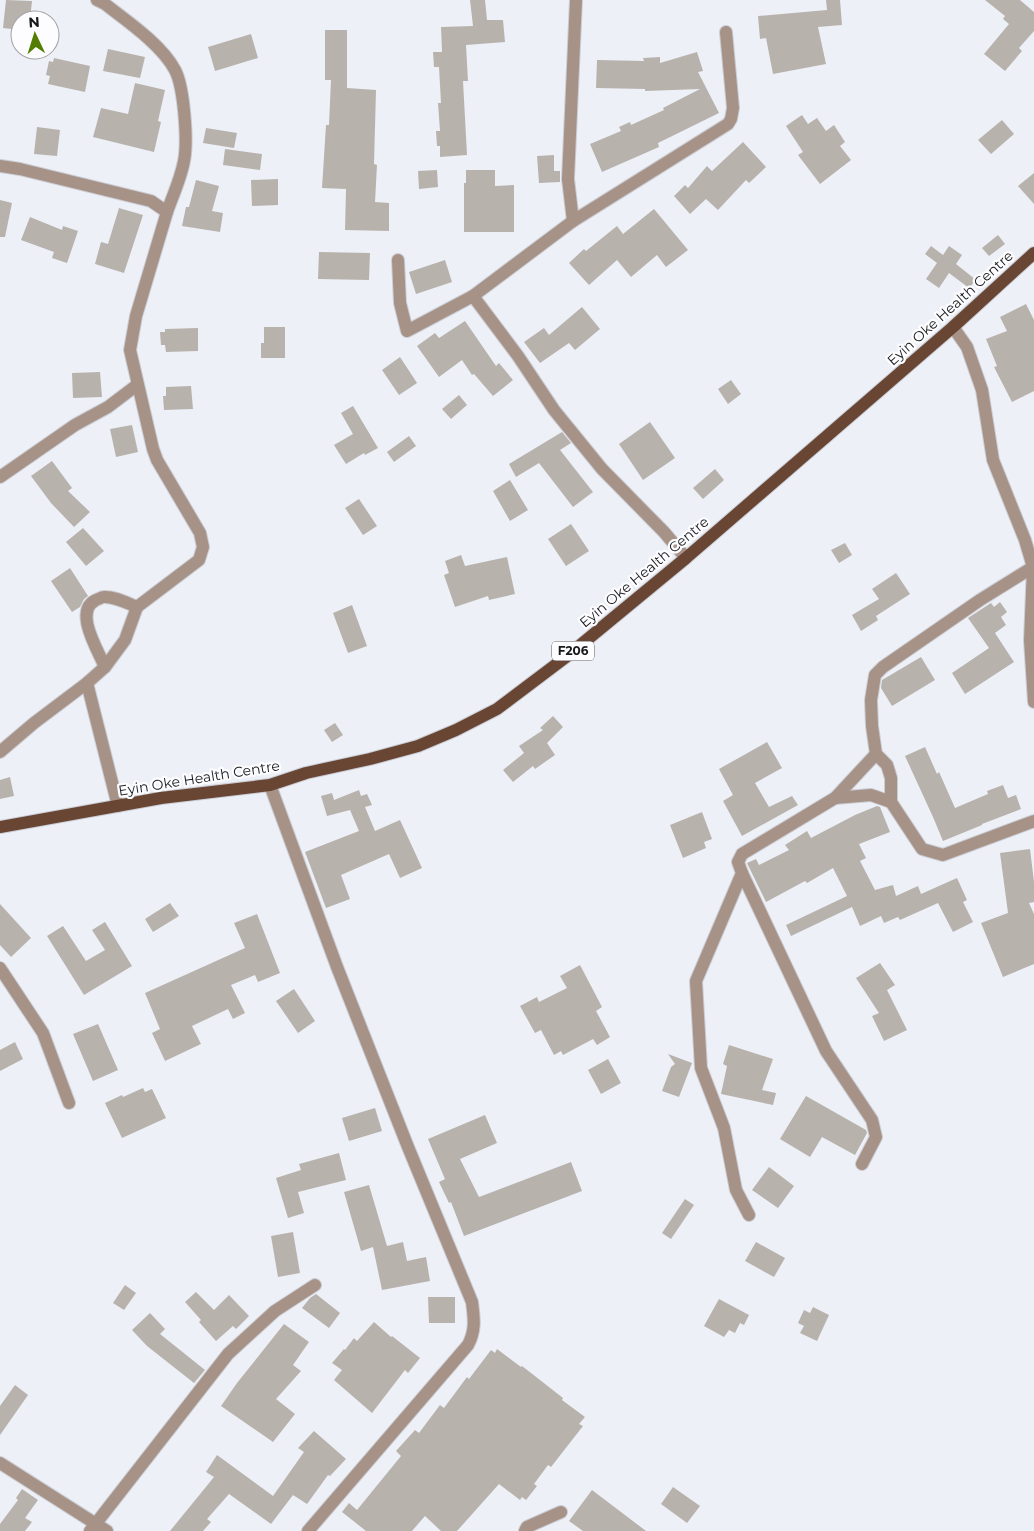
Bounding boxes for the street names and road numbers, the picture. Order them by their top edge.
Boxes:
street label: Eyin Oke Health Centre [883,247,1017,369]
street label: Eyin Oke Health Centre [576,513,712,631]
road number: F206 [552,641,594,660]
street label: Eyin Oke Health Centre [117,756,281,800]

